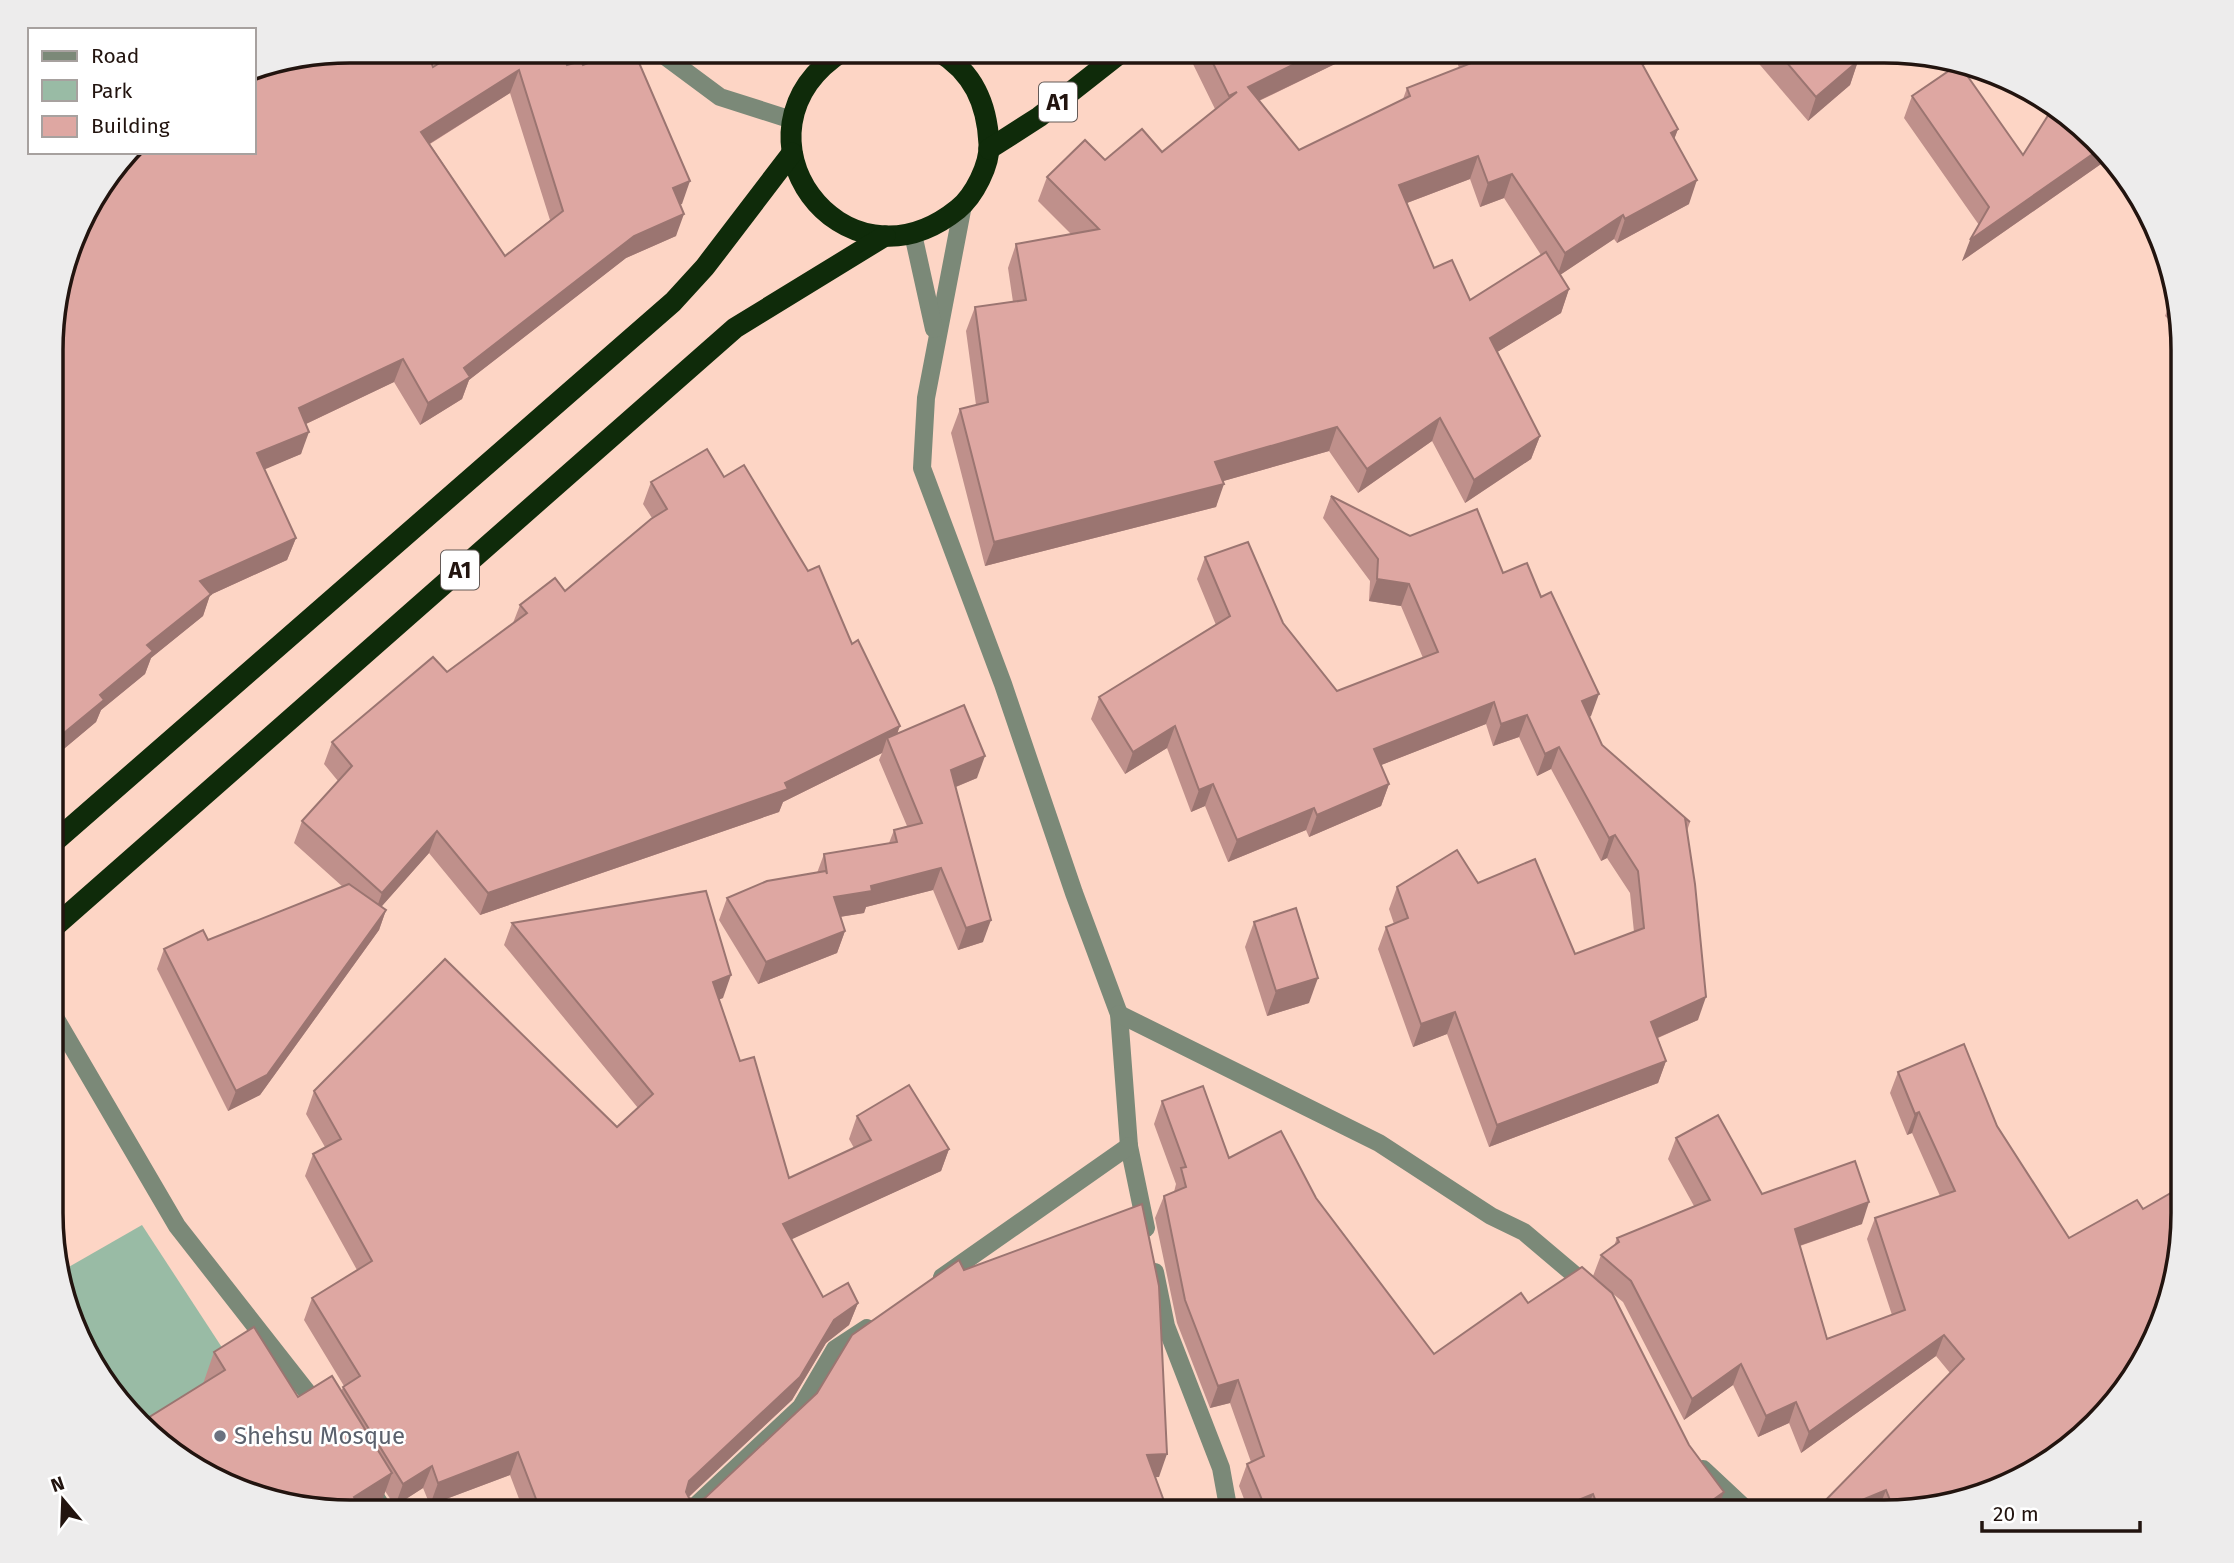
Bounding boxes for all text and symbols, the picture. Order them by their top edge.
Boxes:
legend [28,28,256,154]
text: Road [91,43,139,69]
text: Park [91,78,133,104]
road number: A1 [1039,82,1077,122]
text: Building [91,113,170,139]
road number: A1 [441,550,479,590]
place label: Shehsu Mosque [234,1422,405,1450]
marker: Shehsu Mosque [212,1428,228,1444]
north arrow [28,1465,98,1535]
text: N [48,1471,67,1497]
scale bar [1982,1490,2140,1534]
text: 20 m [1993,1501,2039,1527]

